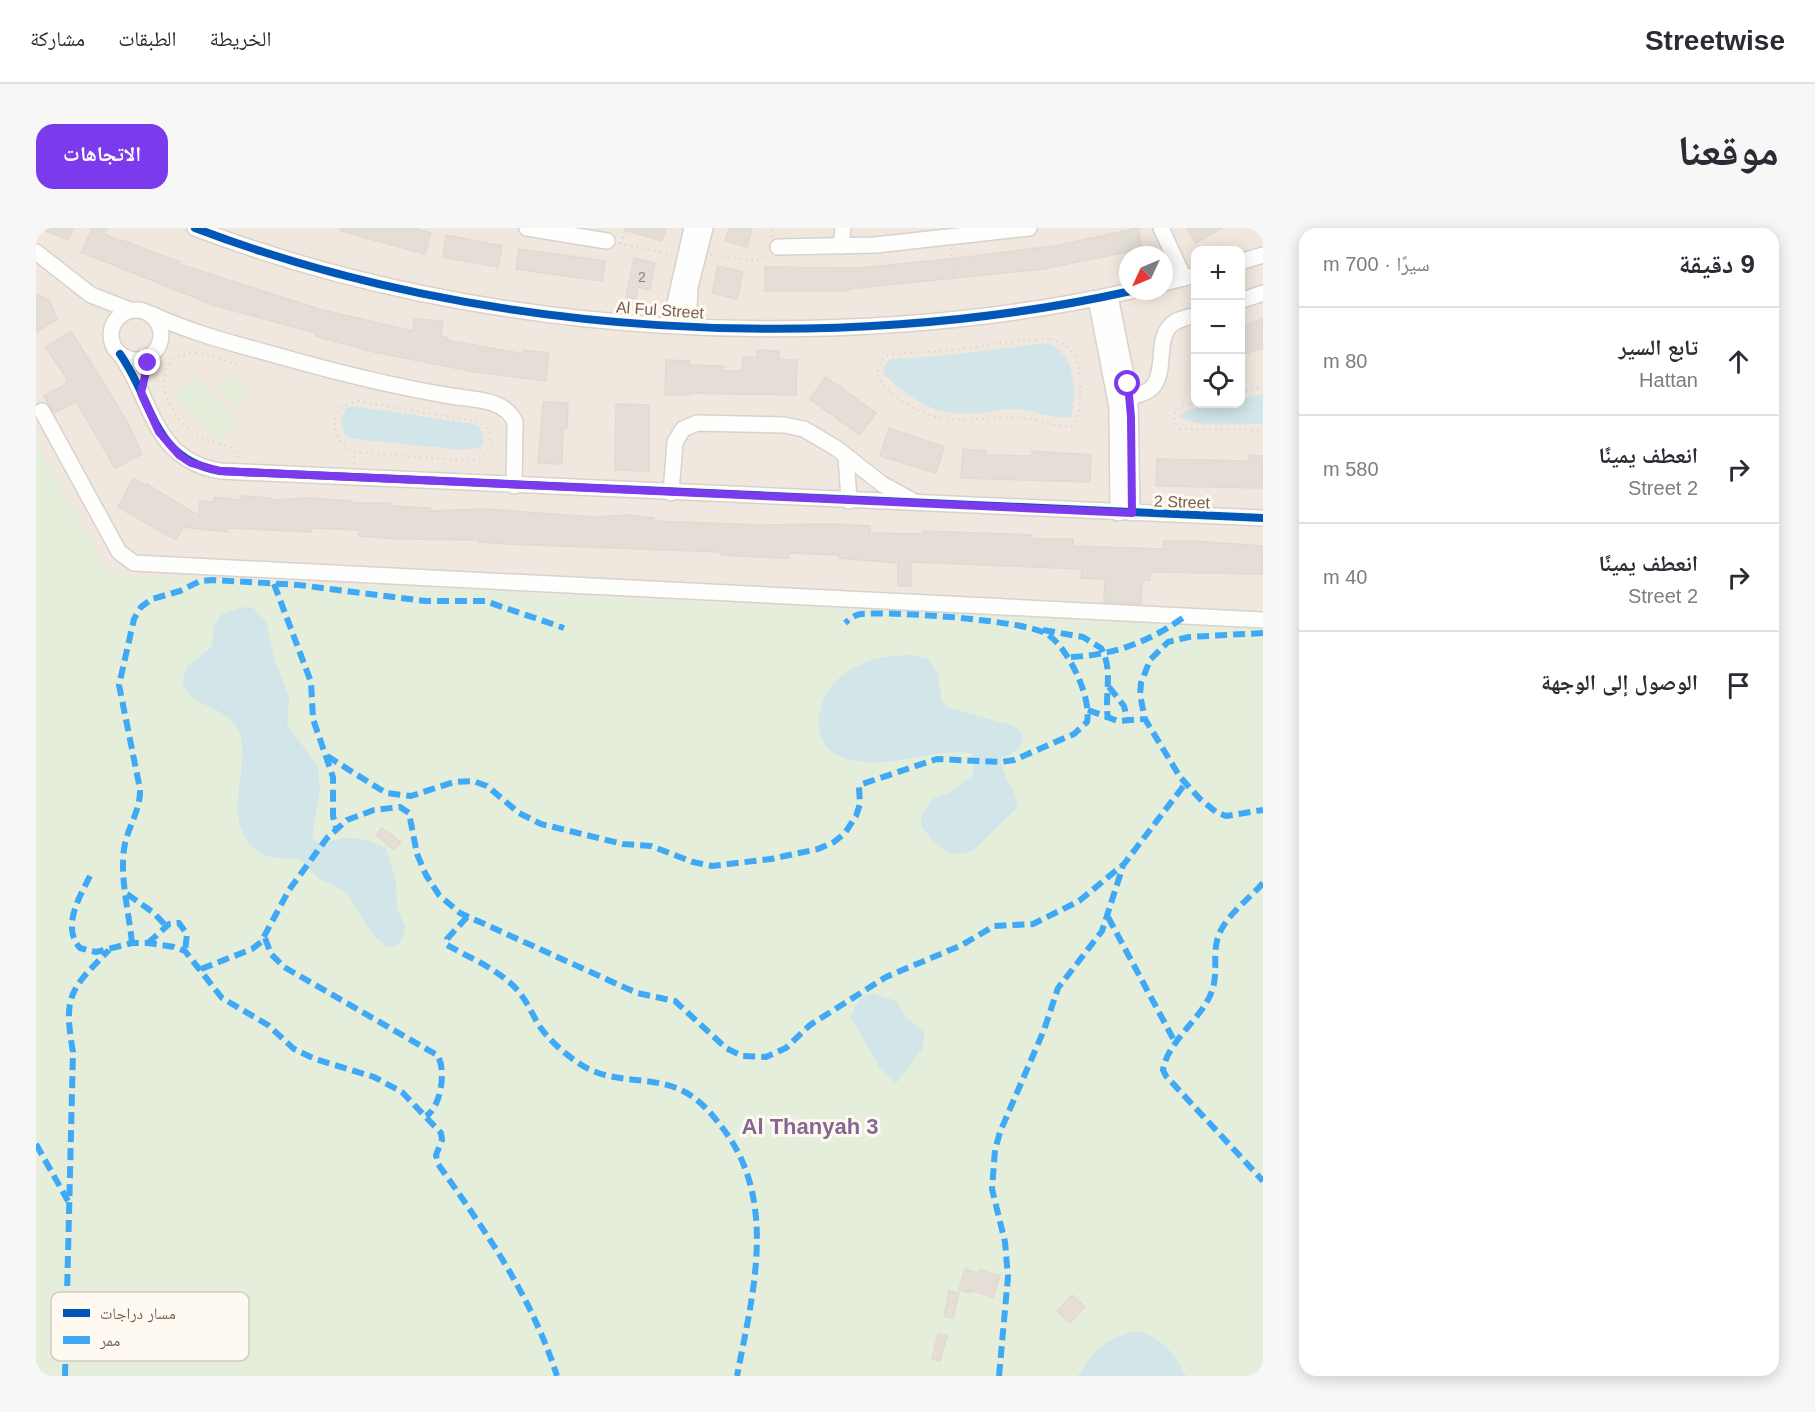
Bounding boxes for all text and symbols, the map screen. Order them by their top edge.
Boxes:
text: Streetwise [1645,25,1785,56]
text: مشاركة [30,27,85,50]
text: الطبقات [118,27,177,50]
text: الخريطة [210,27,271,50]
button: الاتجاهات [36,124,168,189]
text: موقعنا [1678,127,1779,174]
north arrow [1119,246,1173,300]
map controls [1191,246,1245,408]
button: + [1191,246,1245,300]
text: 9 دقيقة [1679,249,1755,279]
text: سيرًا · 700 m [1323,253,1430,275]
house number: 2 [638,269,646,285]
street label: Al Ful Street [615,298,705,322]
button: − [1191,300,1245,354]
text: تابع السير [1618,335,1698,360]
icon: ahead [1722,345,1755,378]
route end [134,349,160,375]
text: 80 m [1323,350,1367,372]
button: locate [1191,354,1245,408]
text: Hattan [1639,369,1698,391]
route start [1114,370,1140,396]
text: انعطف يمينًا [1599,443,1698,468]
icon: right [1722,453,1755,486]
text: 580 m [1323,458,1379,480]
text: 2 Street [1628,477,1698,499]
street label: 2 Street [1154,493,1211,511]
text: انعطف يمينًا [1599,551,1698,576]
icon: right [1722,561,1755,594]
text: 40 m [1323,566,1367,588]
text: 2 Street [1628,585,1698,607]
icon: arrive [1722,669,1755,702]
text: الوصول إلى الوجهة [1541,670,1698,695]
district label: Al Thanyah 3 [742,1114,878,1139]
legend [51,1292,249,1361]
text: مسار دراجات [100,1305,176,1323]
text: ممر [99,1332,120,1350]

